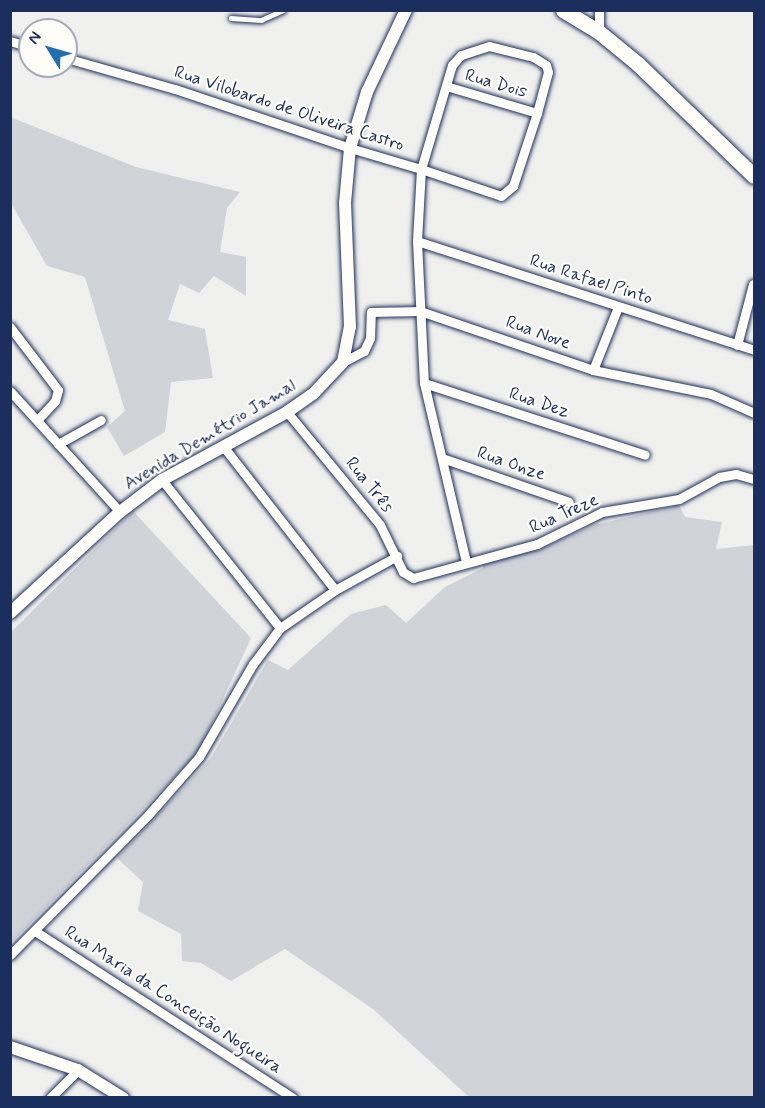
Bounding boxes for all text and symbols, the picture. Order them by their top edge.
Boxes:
north arrow [18,18,78,78]
text: N [23,27,46,49]
street label: Rua Vilobardo de Oliveira Castro [169,61,409,157]
street label: Rua Dois [462,65,530,103]
street label: Rua Rafael Pinto [528,250,654,310]
street label: Rua Nove [503,311,573,355]
street label: Avenida Demétrio Jamal [121,376,299,494]
street label: Rua Dez [506,383,572,423]
street label: Rua Onze [474,442,548,486]
street label: Rua Três [340,453,398,517]
street label: Rua Treze [526,489,602,539]
street label: Rua Maria da Conceição Nogueira [63,923,283,1077]

